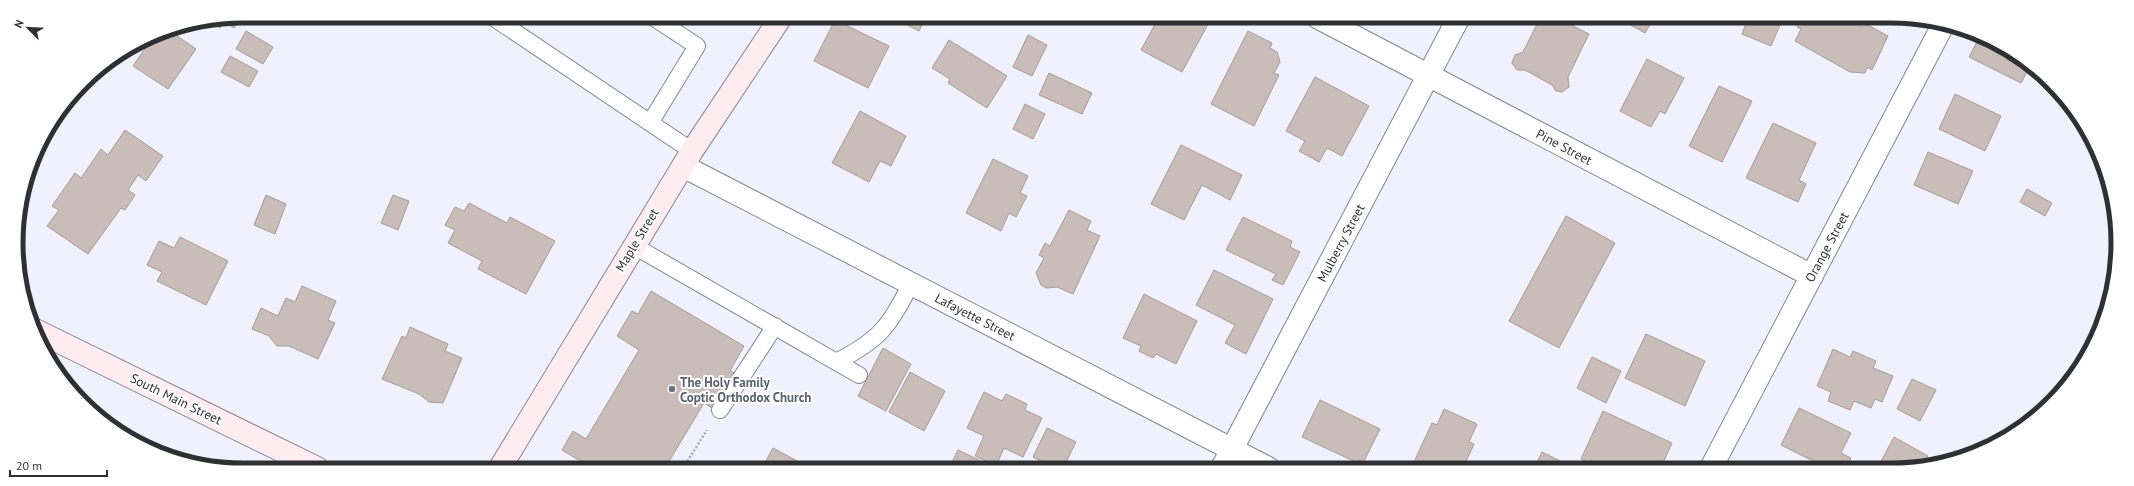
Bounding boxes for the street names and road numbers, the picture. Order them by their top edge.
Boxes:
street label: Pine Street [1533,125,1596,169]
street label: Mulberry Street [1313,201,1369,285]
street label: Maple Street [611,205,663,275]
street label: Orange Street [1801,208,1853,285]
street label: Lafayette Street [932,289,1019,345]
street label: South Main Street [127,369,225,429]

